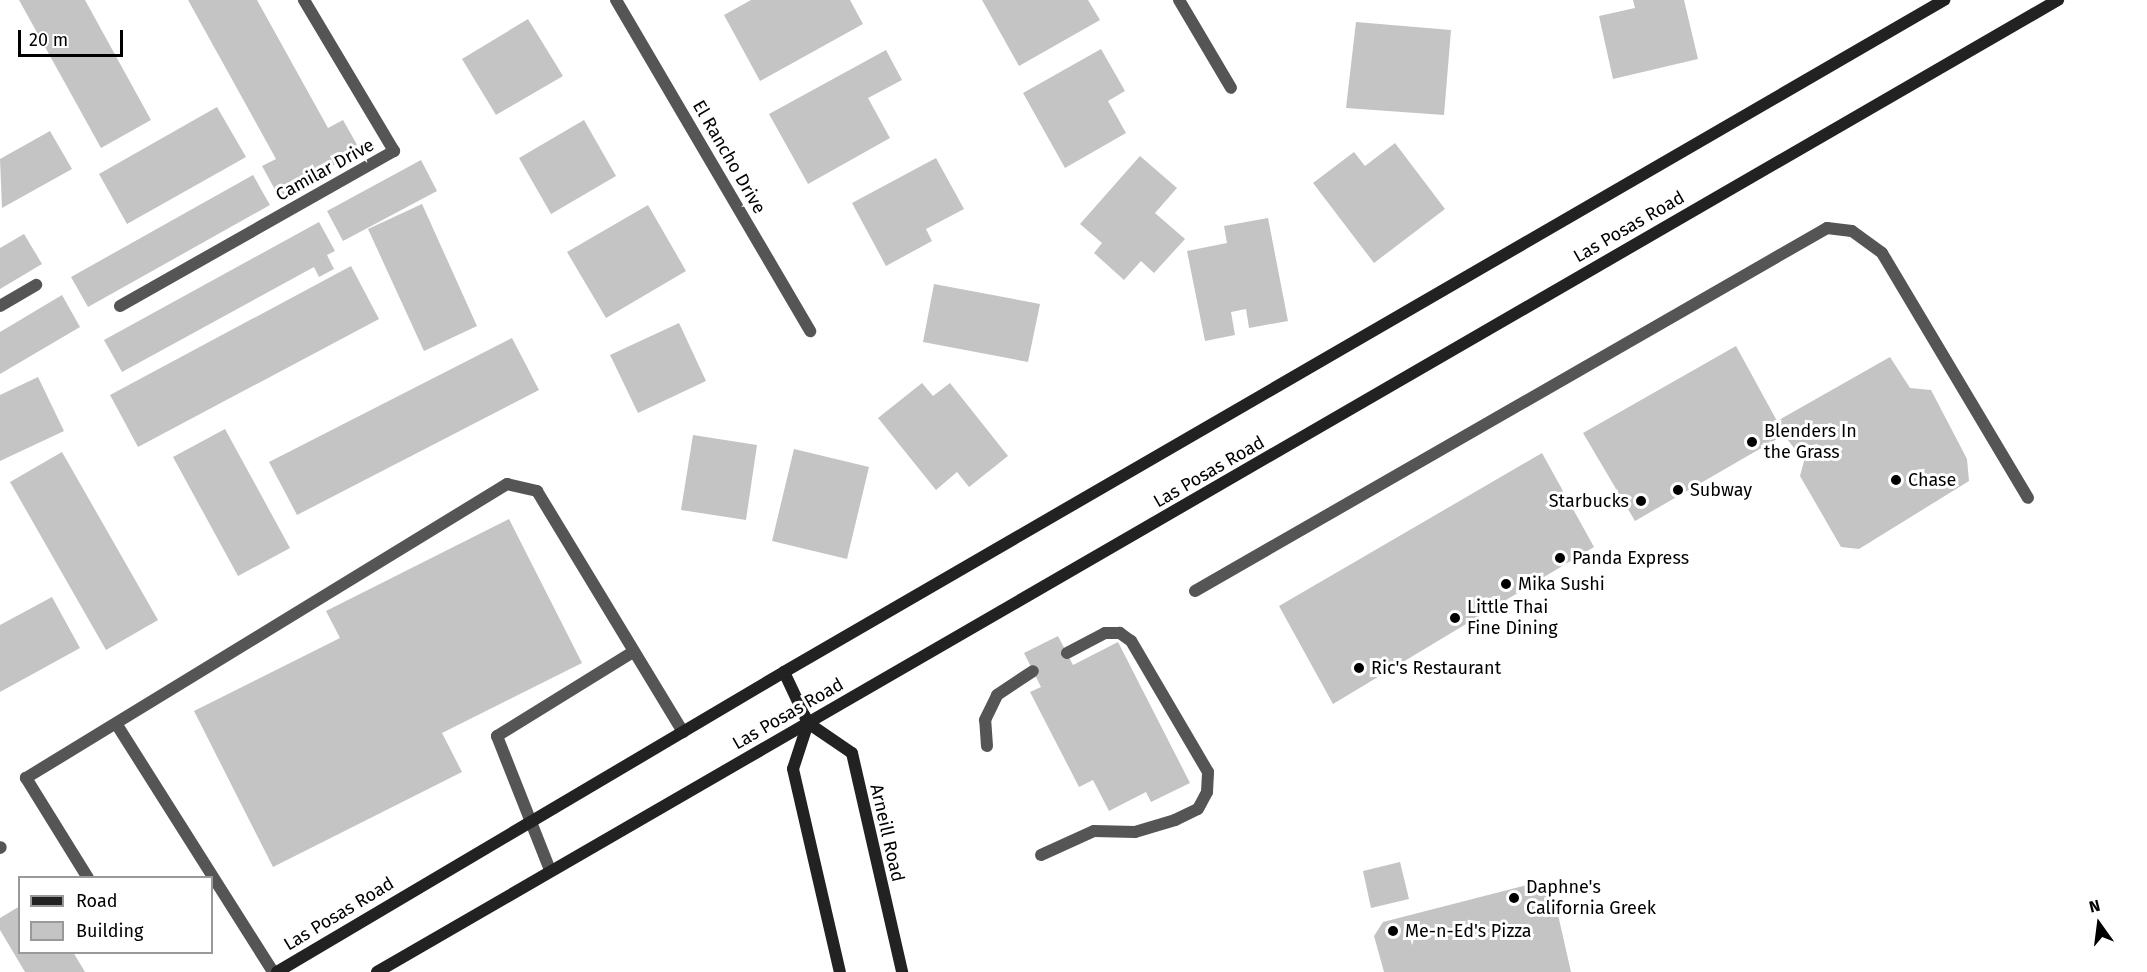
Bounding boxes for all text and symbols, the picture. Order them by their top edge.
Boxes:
scale bar [21,18,126,56]
text: 20 m [29,29,68,51]
street label: El Rancho Drive [688,97,770,217]
street label: Camilar Drive [272,134,378,206]
street label: Las Posas Road [1570,187,1688,267]
place label: Blenders In the Grass [1764,421,1857,464]
street label: Las Posas Road [1150,432,1268,512]
marker: Blenders In the Grass [1745,435,1759,449]
place label: Chase [1908,469,1956,491]
marker: Chase [1889,473,1903,487]
place label: Subway [1690,479,1752,501]
marker: Subway [1671,483,1685,497]
place label: Starbucks [1549,490,1629,512]
marker: Starbucks [1634,494,1648,508]
place label: Panda Express [1572,547,1689,569]
marker: Panda Express [1553,551,1567,565]
place label: Mika Sushi [1518,573,1605,595]
marker: Mika Sushi [1499,577,1513,591]
place label: Little Thai Fine Dining [1467,597,1558,640]
marker: Little Thai Fine Dining [1448,611,1462,625]
place label: Ric's Restaurant [1371,657,1501,679]
marker: Ric's Restaurant [1352,661,1366,675]
street label: Las Posas Road [729,674,847,754]
street label: Arneill Road [865,782,909,884]
street label: Las Posas Road [280,873,398,955]
legend [18,876,213,954]
place label: Daphne's California Greek [1526,877,1656,920]
text: Road [76,890,118,912]
marker: Daphne's California Greek [1507,891,1521,905]
north arrow [2069,894,2129,954]
text: N [2087,896,2102,917]
text: Building [76,920,143,942]
place label: Me-n-Ed's Pizza [1405,920,1532,942]
marker: Me-n-Ed's Pizza [1386,924,1400,938]

